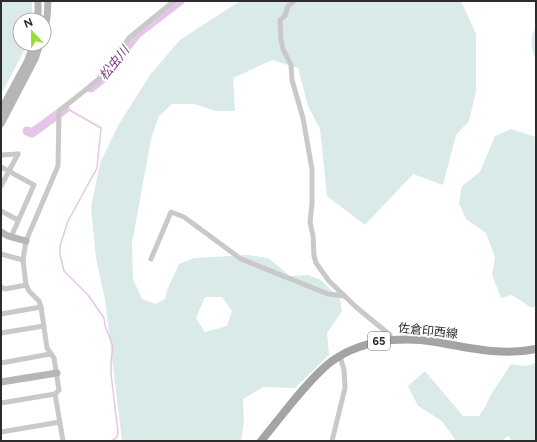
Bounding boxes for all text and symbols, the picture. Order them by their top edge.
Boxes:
north arrow [12,12,52,52]
text: N [22,16,35,31]
water label: 松虫川 [96,42,133,83]
street label: 佐倉印西線 [397,321,459,341]
road number: 65 [368,332,390,350]

